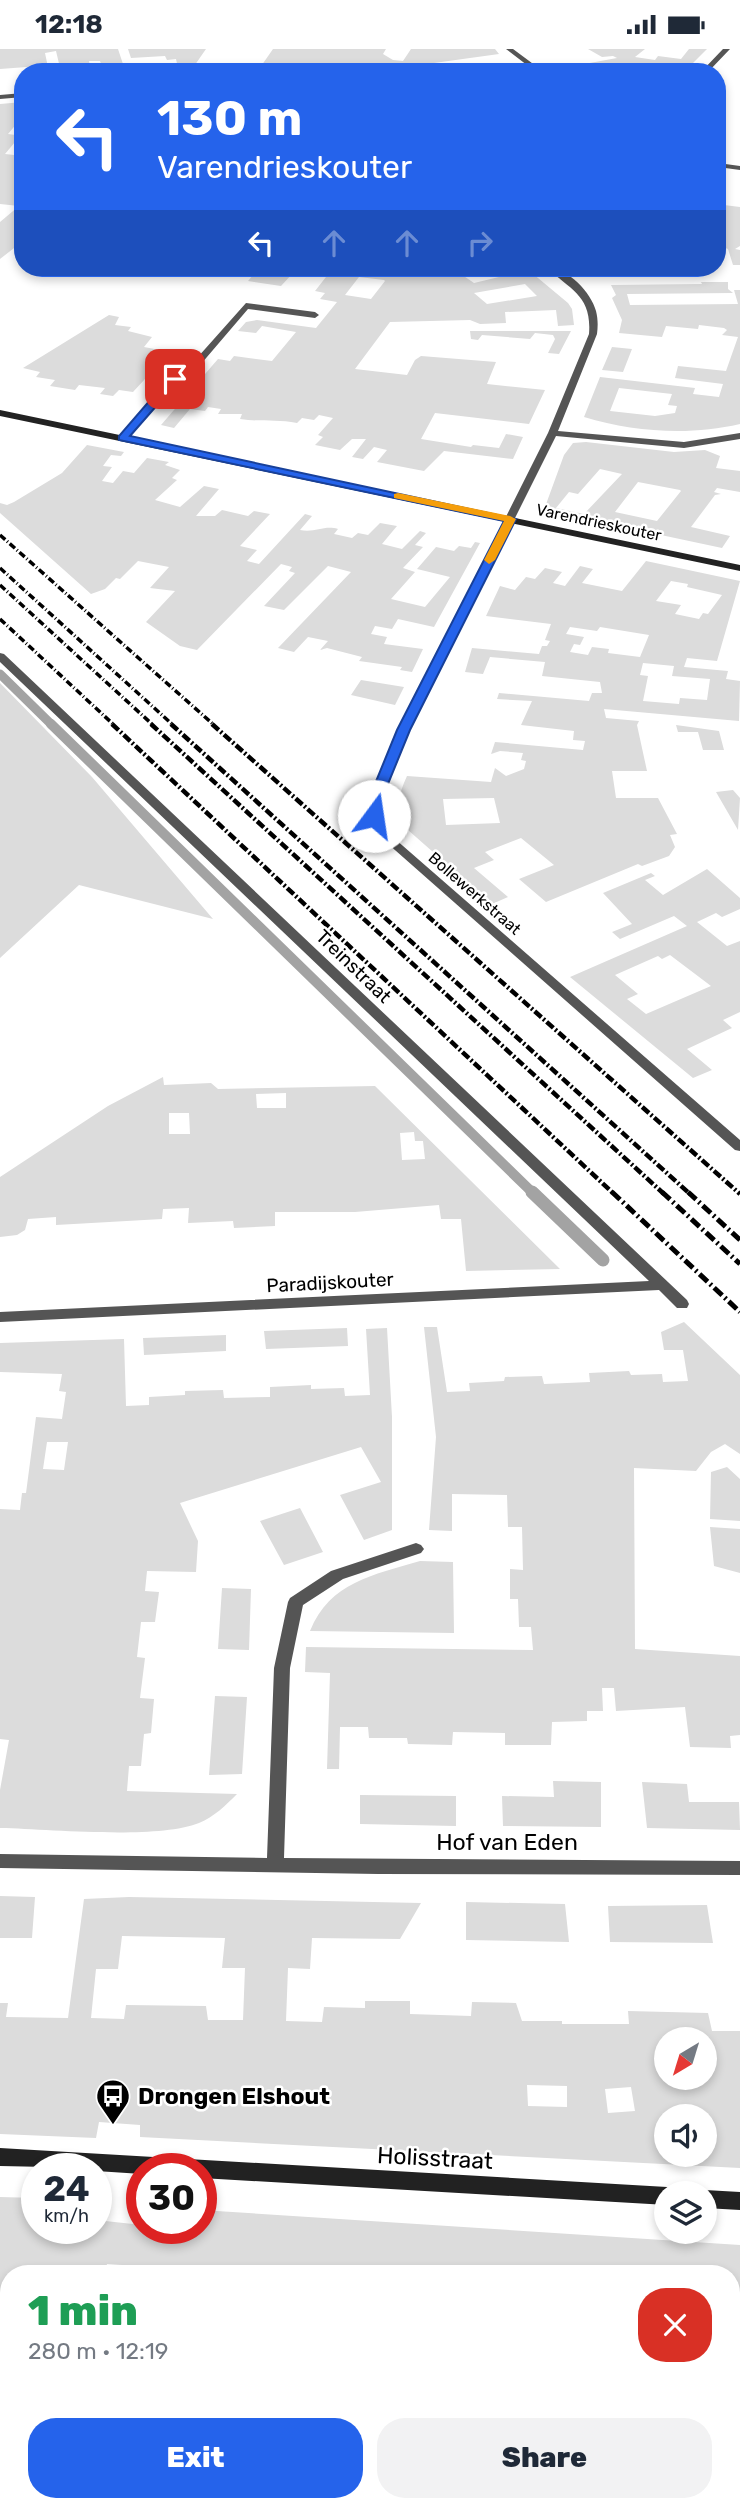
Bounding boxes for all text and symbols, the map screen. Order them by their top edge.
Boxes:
text: 12:18 [35,9,103,40]
text: 130 m [157,89,302,147]
icon: left [42,91,133,182]
text: Varendrieskouter [157,148,412,186]
icon: left [242,224,280,262]
icon: ahead [315,224,353,262]
icon: ahead [388,224,426,262]
icon: right [461,224,499,262]
pin [145,349,205,409]
icon: arrive [156,360,194,398]
street label: Varendrieskouter [535,500,663,545]
position arrow [337,779,411,853]
street label: Bollewerkstraat [425,848,525,939]
street label: Treinstraat [311,925,396,1008]
street label: Paradijskouter [266,1268,395,1297]
street label: Hof van Eden [436,1828,578,1856]
north arrow [654,2027,718,2089]
map controls [654,2027,717,2244]
bus stop icon: Drongen Elshout [94,2077,132,2126]
place label: Drongen Elshout [138,2082,330,2110]
button: sound [654,2104,717,2167]
street label: Holisstraat [376,2141,494,2175]
speed limit sign: 30 [126,2153,217,2244]
text: 24 [43,2168,90,2210]
button: layers [654,2181,717,2244]
text: km/h [44,2205,89,2227]
text: 1 min [28,2286,138,2336]
button: close [638,2288,712,2362]
text: 280 m · 12:19 [28,2337,168,2365]
button: Exit [28,2418,363,2498]
button: Share [377,2418,712,2498]

